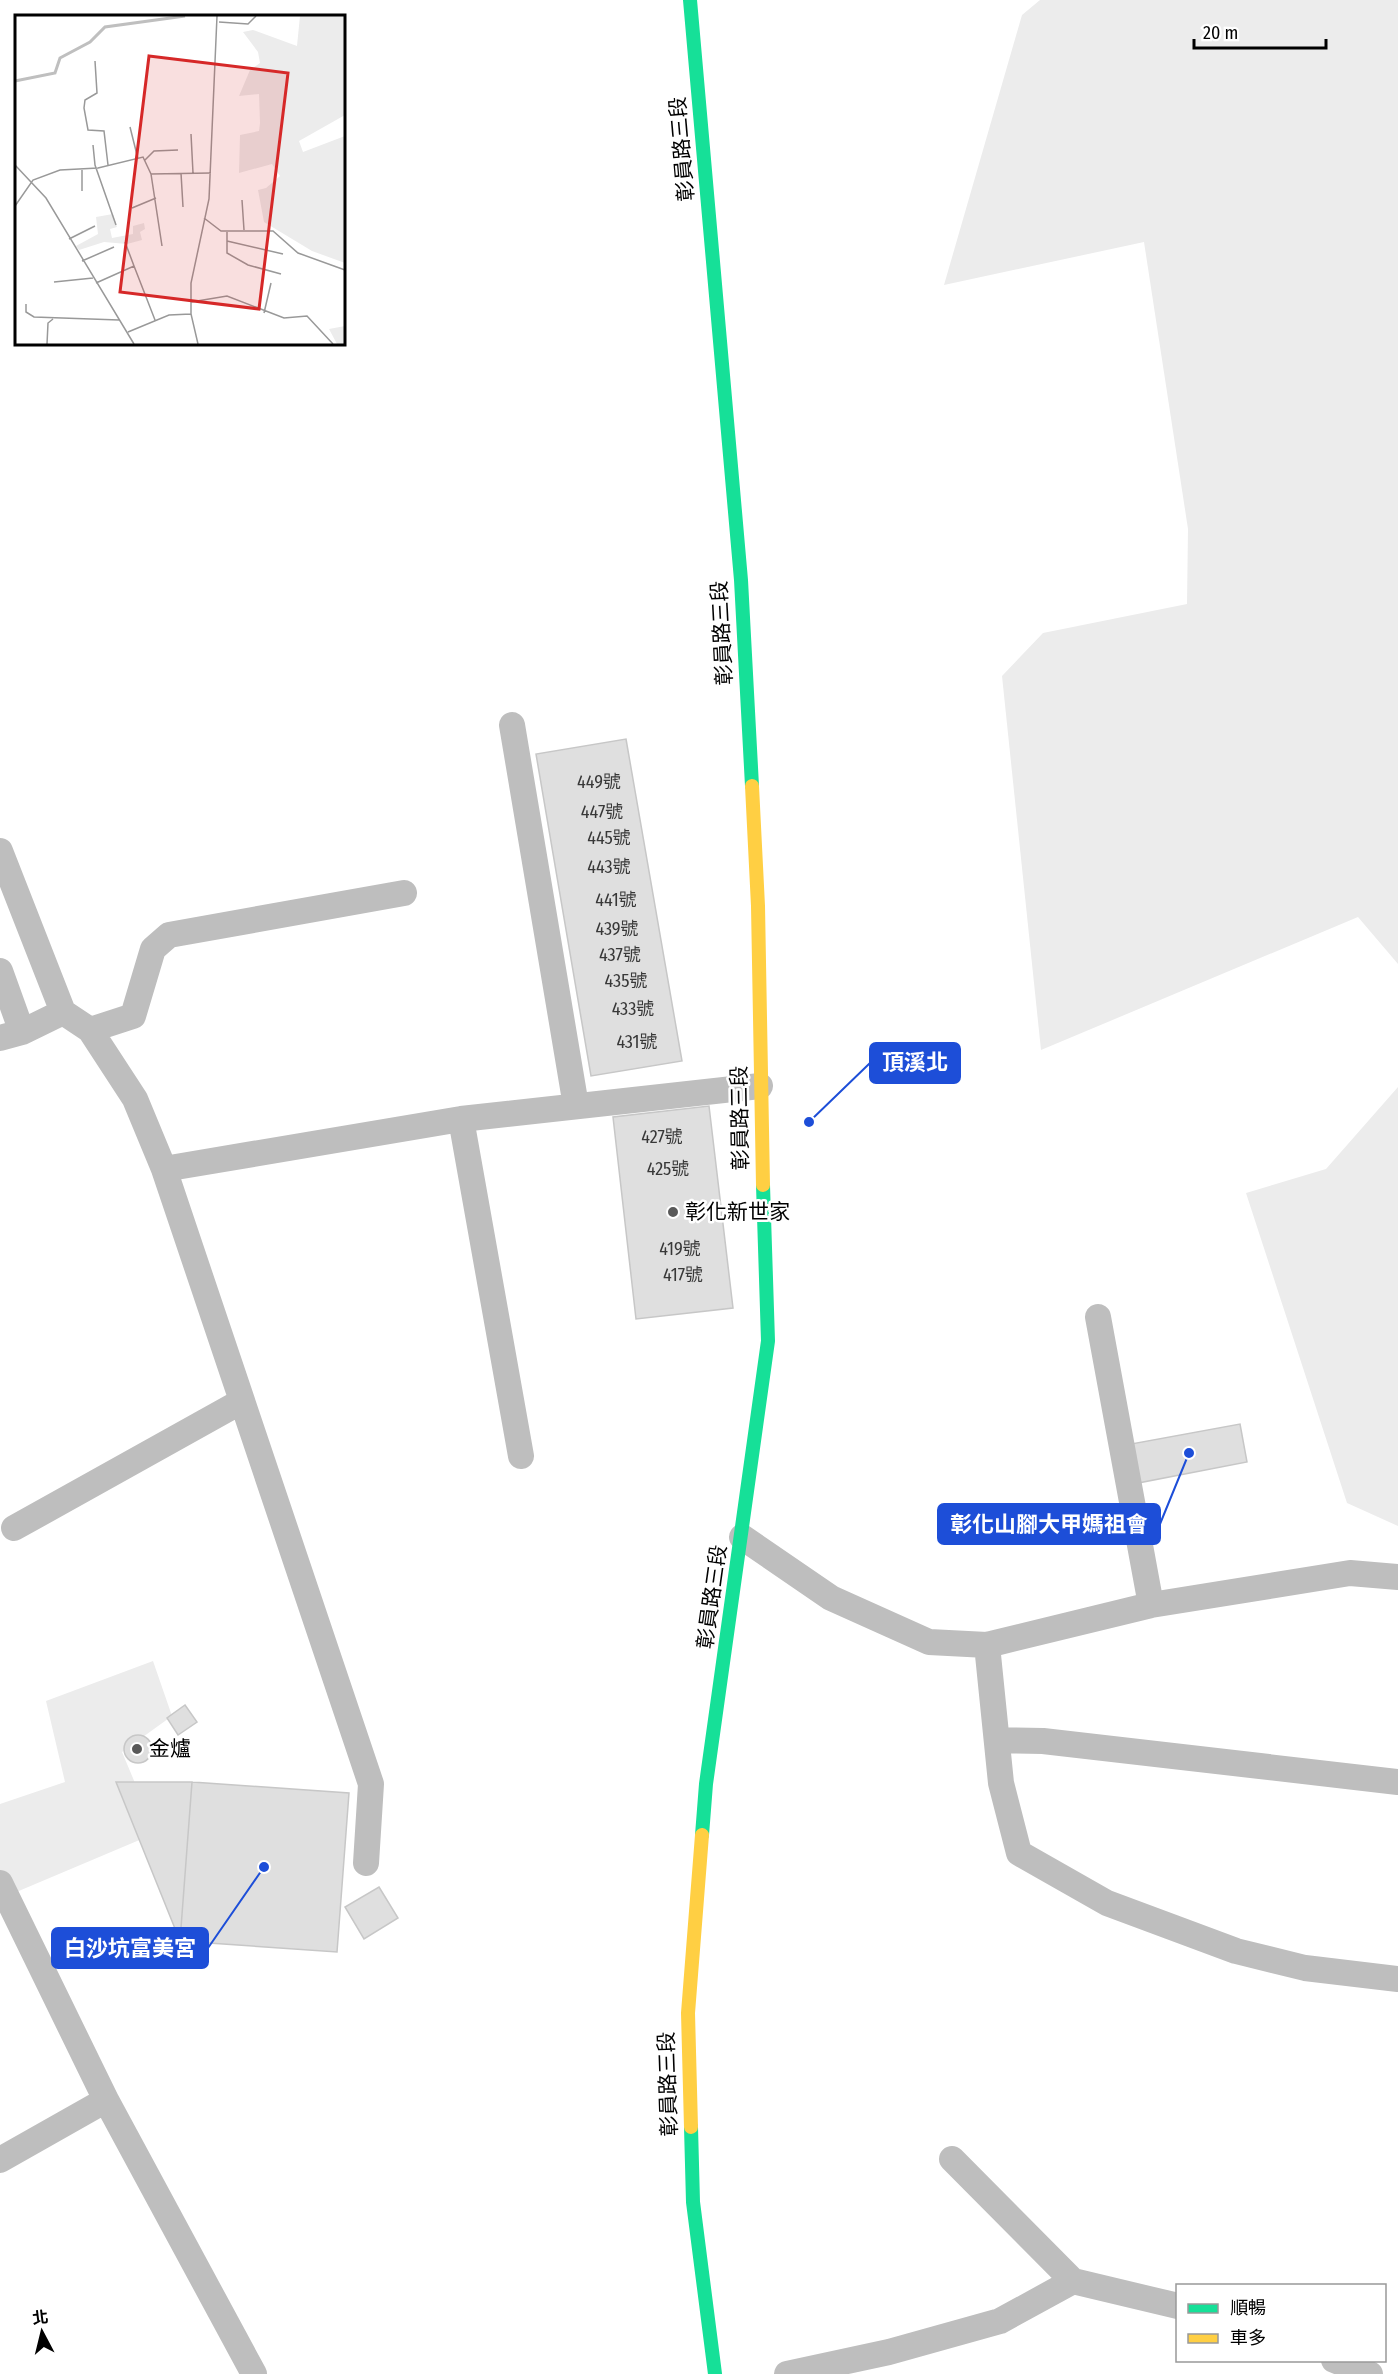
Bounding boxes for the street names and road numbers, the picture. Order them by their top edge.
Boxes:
street label: 彰員路三段 [664,96,700,202]
street label: 彰員路三段 [706,580,738,686]
street label: 彰員路三段 [726,1065,754,1171]
street label: 彰員路三段 [692,1543,732,1651]
street label: 彰員路三段 [653,2031,683,2137]

